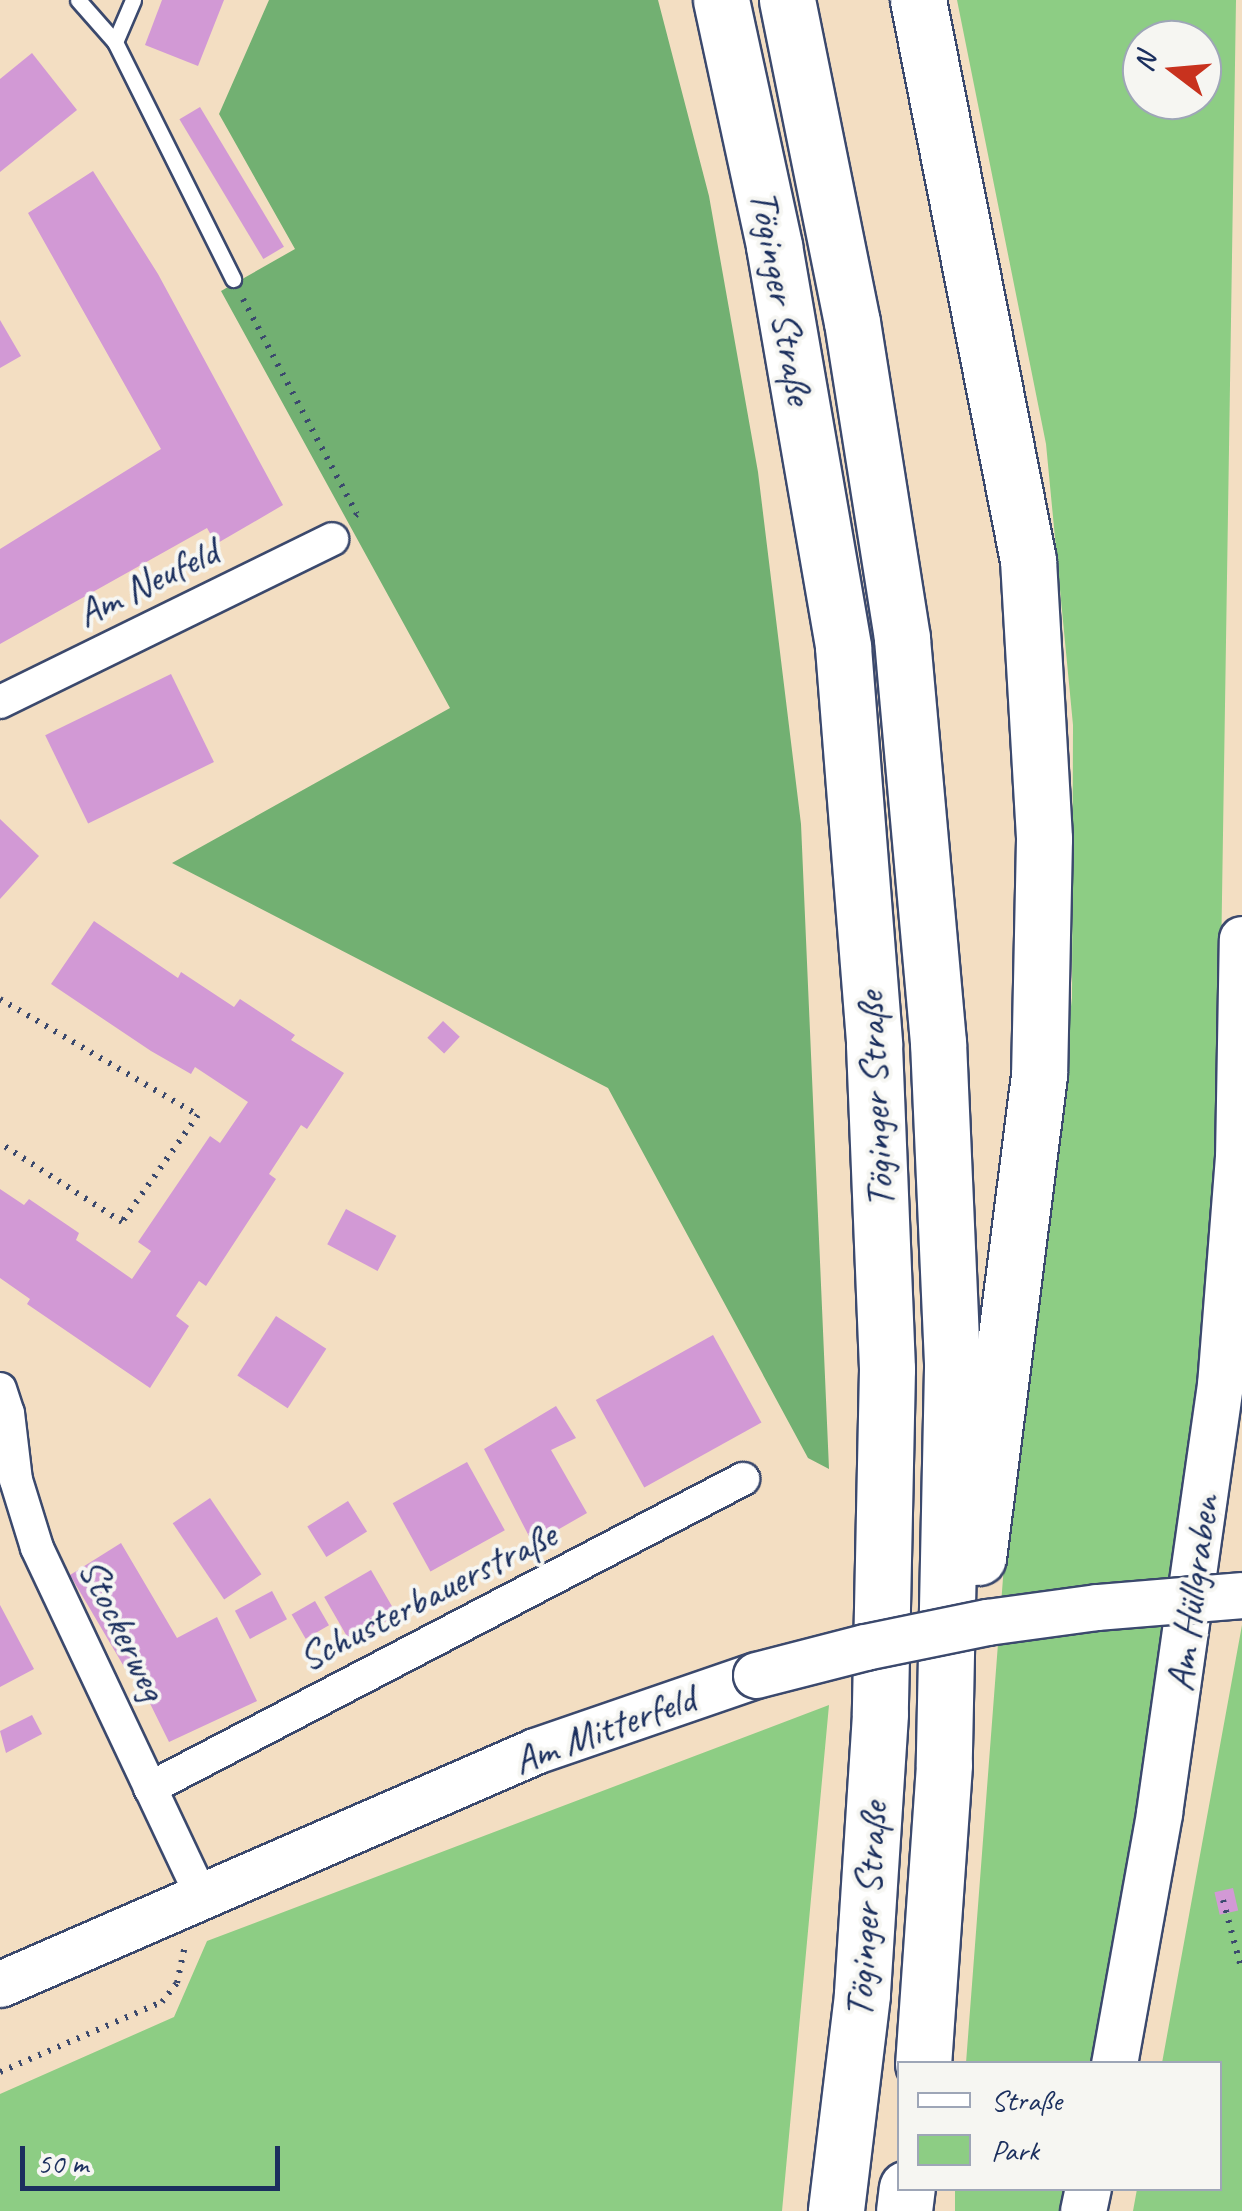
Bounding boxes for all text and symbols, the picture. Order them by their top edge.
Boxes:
north arrow [1122,20,1222,120]
text: N [1125,49,1164,75]
street label: Töginger Straße [739,185,825,409]
street label: Am Neufeld [68,527,226,637]
street label: Töginger Straße [845,990,905,1210]
street label: Am Hüllgraben [1155,1492,1229,1694]
street label: Schusterbauerstraße [290,1510,564,1682]
street label: Stockerweg [68,1550,178,1708]
street label: Am Mitterfeld [507,1674,701,1784]
street label: Töginger Straße [834,1800,898,2020]
legend [897,2061,1222,2191]
text: Straße [991,2081,1062,2119]
scale bar [25,2126,285,2188]
text: Park [991,2131,1039,2169]
text: 50 m [37,2144,88,2182]

